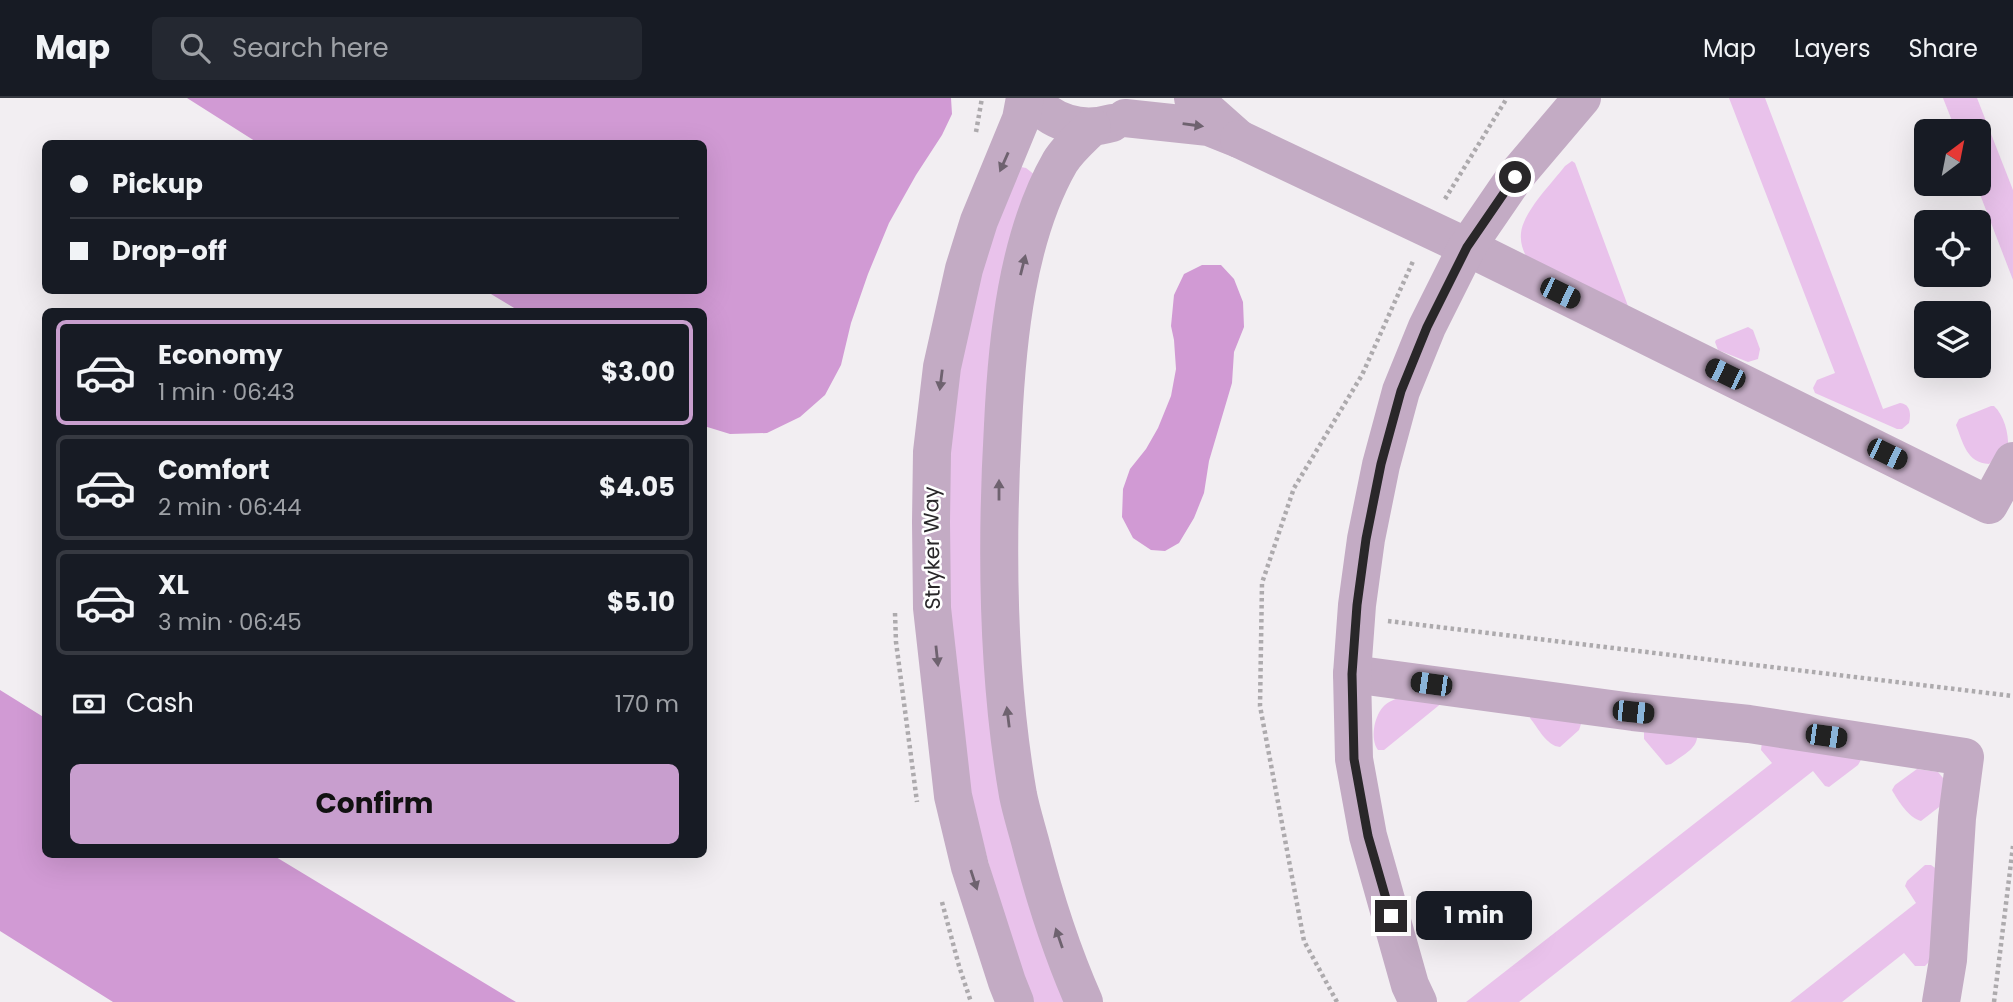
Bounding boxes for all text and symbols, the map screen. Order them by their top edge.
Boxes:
search box [152,17,642,80]
text: Map [35,24,110,71]
icon: search [176,29,214,67]
text: Search here [232,30,389,66]
text: Map [1703,32,1756,65]
text: Layers [1794,32,1870,65]
text: Share [1908,32,1978,65]
one-way arrow [1182,119,1204,130]
north arrow [1914,119,1992,196]
map controls [1914,119,1991,378]
one-way arrow [998,152,1009,173]
route start [1499,161,1531,193]
text: Pickup [112,166,203,202]
button: locate [1914,210,1991,287]
text: Drop-off [112,233,227,269]
one-way arrow [1018,253,1029,275]
car [1537,274,1584,312]
button: layers [1914,301,1991,378]
text: Economy [158,337,282,373]
icon: car [74,341,137,404]
text: $3.00 [601,354,675,390]
car [1702,355,1749,393]
one-way arrow [935,369,946,391]
text: 1 min · 06:43 [158,376,295,408]
car [1864,435,1911,473]
text: Comfort [158,452,270,488]
icon: car [74,456,137,519]
text: $4.05 [599,469,675,505]
one-way arrow [993,479,1005,501]
street label: Stryker Way [916,486,947,610]
text: 2 min · 06:44 [158,491,301,523]
text: XL [158,567,189,603]
icon: car [74,571,137,634]
text: $5.10 [607,584,675,620]
text: 3 min · 06:45 [158,606,302,638]
one-way arrow [932,645,943,667]
car [1409,671,1454,697]
icon: cash [70,685,108,723]
text: Cash [126,685,194,721]
text: 170 m [615,688,679,720]
car [1612,699,1655,725]
one-way arrow [1003,706,1014,728]
car [1804,723,1849,749]
button: Confirm [70,764,679,844]
one-way arrow [970,869,980,890]
callout: 1 min [1416,892,1531,940]
text: 1 min [1444,899,1504,931]
route end [1375,900,1407,932]
one-way arrow [1053,928,1064,949]

